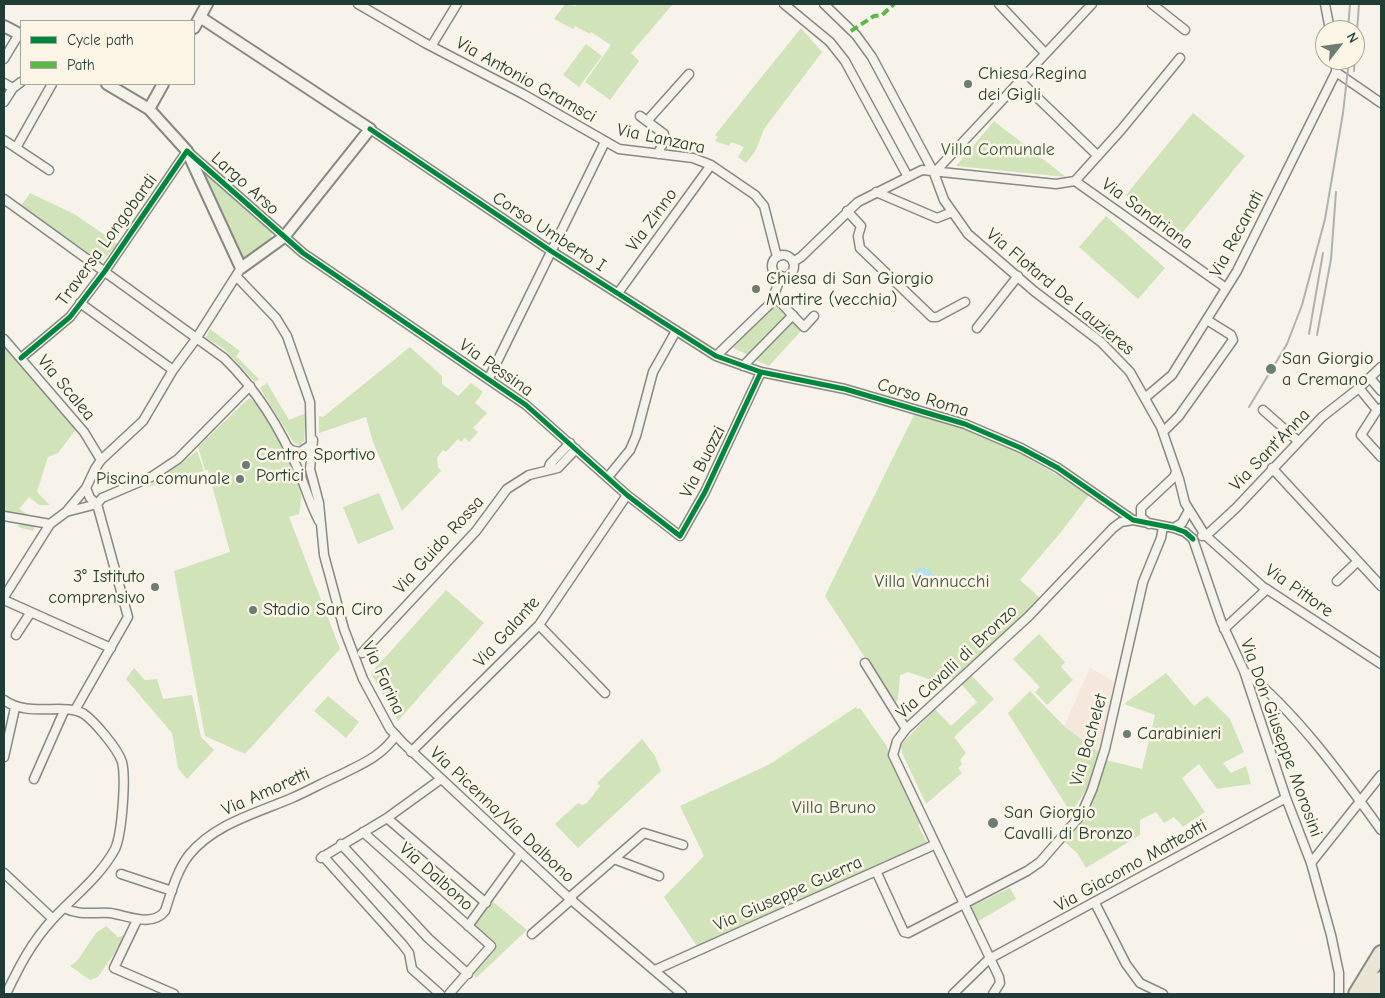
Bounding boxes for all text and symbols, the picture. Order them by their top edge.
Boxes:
legend [20,20,195,85]
north arrow [1315,20,1365,70]
text: N [1343,30,1362,46]
text: Cycle path [67,31,134,49]
street label: Via Antonio Gramsci [452,32,600,128]
text: Path [67,56,95,74]
place label: Chiesa Regina dei Gigli [978,63,1087,106]
marker: Chiesa Regina dei Gigli [962,78,974,90]
street label: Via Lanzara [615,119,707,159]
park label: Villa Comunale [941,139,1055,161]
street label: Largo Arso [206,148,284,220]
street label: Traversa Longobardi [52,170,162,310]
street label: Via Sandriana [1097,174,1197,254]
street label: Via Zinno [622,184,682,256]
street label: Corso Umberto I [488,187,610,277]
street label: Via Recanati [1205,187,1269,281]
street label: Via Flotard De Lauzieres [982,224,1138,360]
place label: Chiesa di San Giorgio Martire (vecchia) [766,268,934,310]
marker: Chiesa di San Giorgio Martire (vecchia) [750,283,762,295]
street label: Via Pessina [455,335,537,401]
place label: San Giorgio a Cremano [1282,348,1373,390]
street label: Via Scalea [32,351,100,425]
marker: San Giorgio a Cremano [1264,362,1278,376]
street label: Corso Roma [874,374,972,422]
street label: Via Sant'Anna [1225,404,1315,496]
street label: Via Buozzi [676,422,730,502]
place label: Centro Sportivo Portici [256,444,376,486]
marker: Centro Sportivo Portici [240,459,252,471]
place label: Piscina comunale [96,468,230,490]
marker: Piscina comunale [234,473,246,485]
street label: Via Guido Rossa [389,492,489,598]
street label: Via Pittore [1261,560,1337,622]
place label: 3° Istituto comprensivo [48,566,145,608]
park label: Villa Vannucchi [874,571,990,593]
marker: 3° Istituto comprensivo [149,581,161,593]
street label: Via Galante [470,592,544,672]
place label: Stadio San Ciro [263,599,383,621]
street label: Via Cavalli di Bronzo [892,600,1022,724]
marker: Stadio San Ciro [247,604,259,616]
street label: Via Don Giuseppe Morosini [1235,636,1327,840]
street label: Via Farina [357,638,409,718]
street label: Via Bachelet [1066,691,1112,789]
place label: Carabinieri [1137,723,1221,745]
marker: Carabinieri [1121,728,1133,740]
street label: Via Picenna/Via Dalbono [425,742,579,888]
street label: Via Amoretti [219,763,313,821]
park label: Villa Bruno [792,797,876,819]
place label: San Giorgio Cavalli di Bronzo [1004,802,1133,844]
street label: Via Giacomo Matteotti [1051,815,1211,917]
marker: San Giorgio Cavalli di Bronzo [986,816,1000,830]
street label: Via Dalbono [395,838,477,916]
street label: Via Giuseppe Guerra [710,852,866,936]

